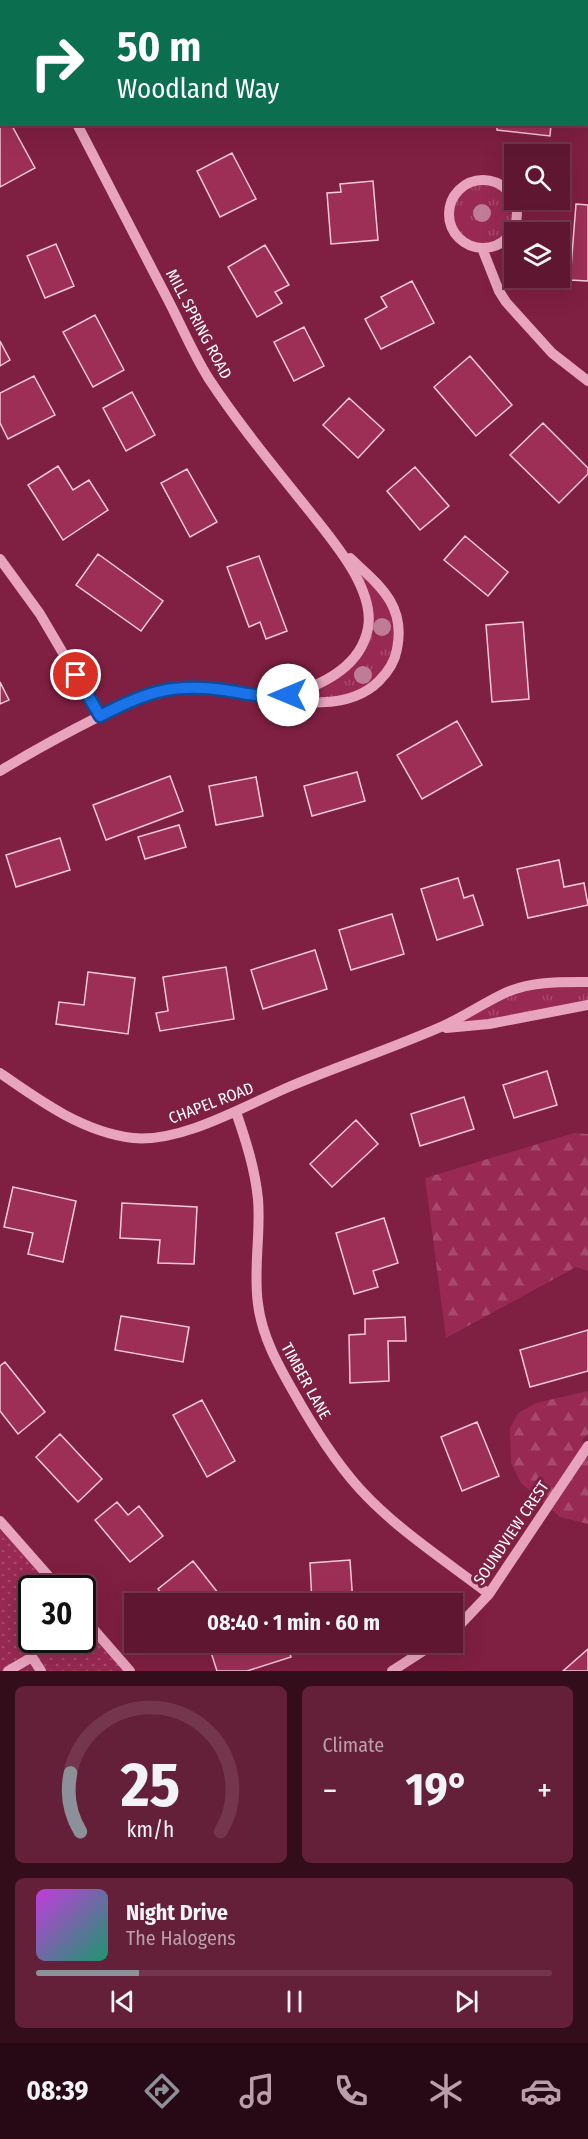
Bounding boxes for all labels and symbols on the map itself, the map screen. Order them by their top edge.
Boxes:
street label: MILL SPRING ROAD [162,266,236,382]
pin [50,649,101,700]
position arrow [256,663,320,727]
street label: CHAPEL ROAD [166,1078,256,1128]
street label: TIMBER LANE [277,1339,335,1423]
street label: SOUNDVIEW CREST [469,1477,553,1589]
speed limit sign: 30 [18,1575,96,1653]

